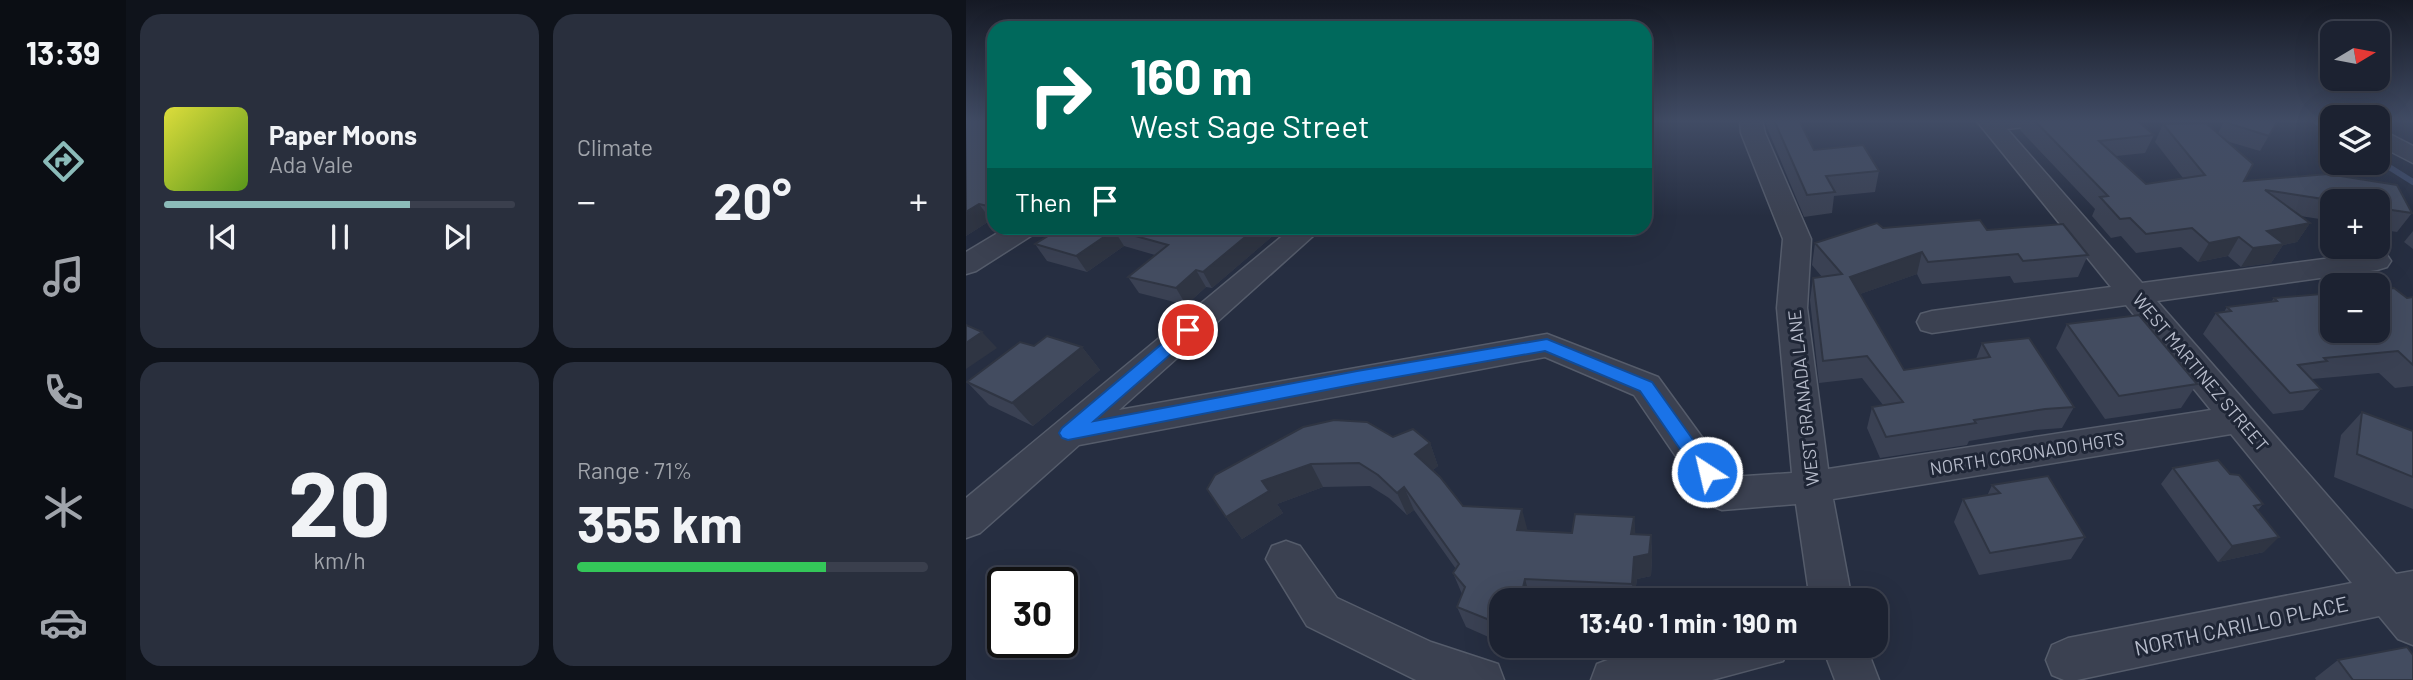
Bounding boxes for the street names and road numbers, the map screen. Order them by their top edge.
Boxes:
street label: WEST MARTINEZ STREET [2128,288,2274,456]
street label: WEST GRANADA LANE [1783,309,1823,487]
street label: NORTH CORONADO HGTS [1928,427,2126,479]
street label: NORTH CARILLO PLACE [2132,590,2350,660]

